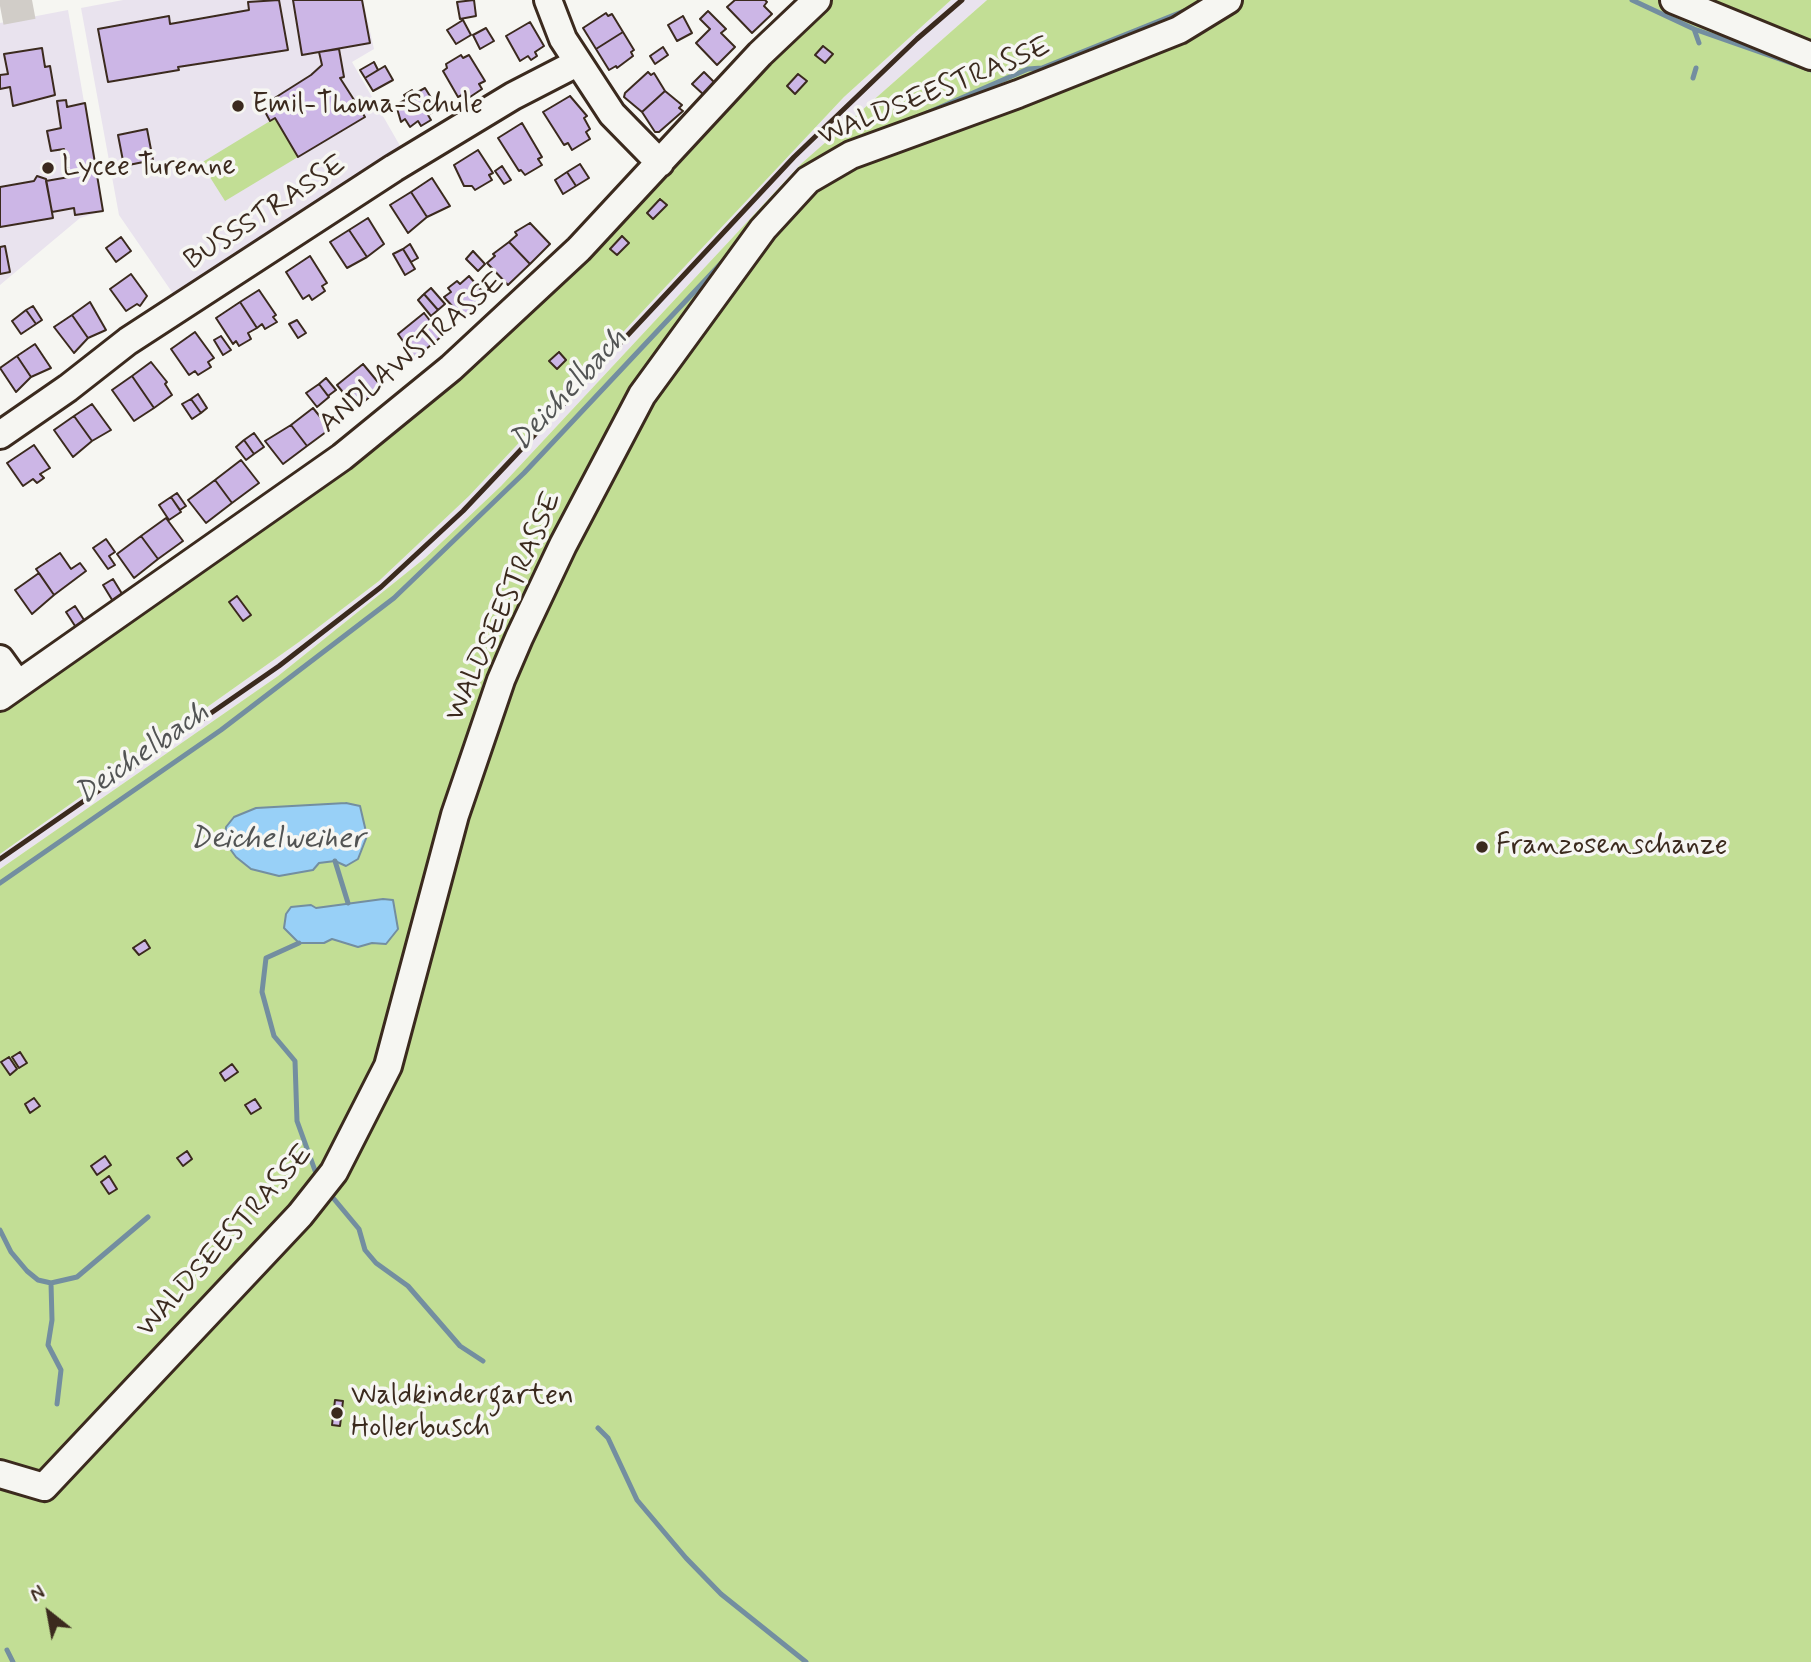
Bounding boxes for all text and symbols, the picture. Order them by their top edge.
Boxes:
street label: WALDSEESTRASSE [814,31,1056,155]
place label: Emil-Thoma-Schule [252,89,483,123]
marker: Emil-Thoma-Schule [230,98,246,114]
street label: BUSSSTRASSE [179,149,353,279]
place label: Lycee Turenne [62,151,236,185]
marker: Lycee Turenne [40,160,56,176]
street label: ANDLAWSTRASSE [313,266,513,442]
water label: Deichelbach [504,322,636,460]
street label: WALDSEESTRASSE [439,487,571,727]
water label: Deichelbach [69,696,217,814]
water label: Deichelweiher [190,823,364,859]
place label: Franzosenschanze [1496,830,1728,864]
marker: Franzosenschanze [1474,839,1490,855]
street label: WALDSEESTRASSE [131,1139,321,1345]
place label: Waldkindergarten Hollerbusch [351,1380,574,1446]
marker: Waldkindergarten Hollerbusch [329,1405,345,1421]
north arrow [14,1578,84,1648]
text: N [26,1581,50,1609]

